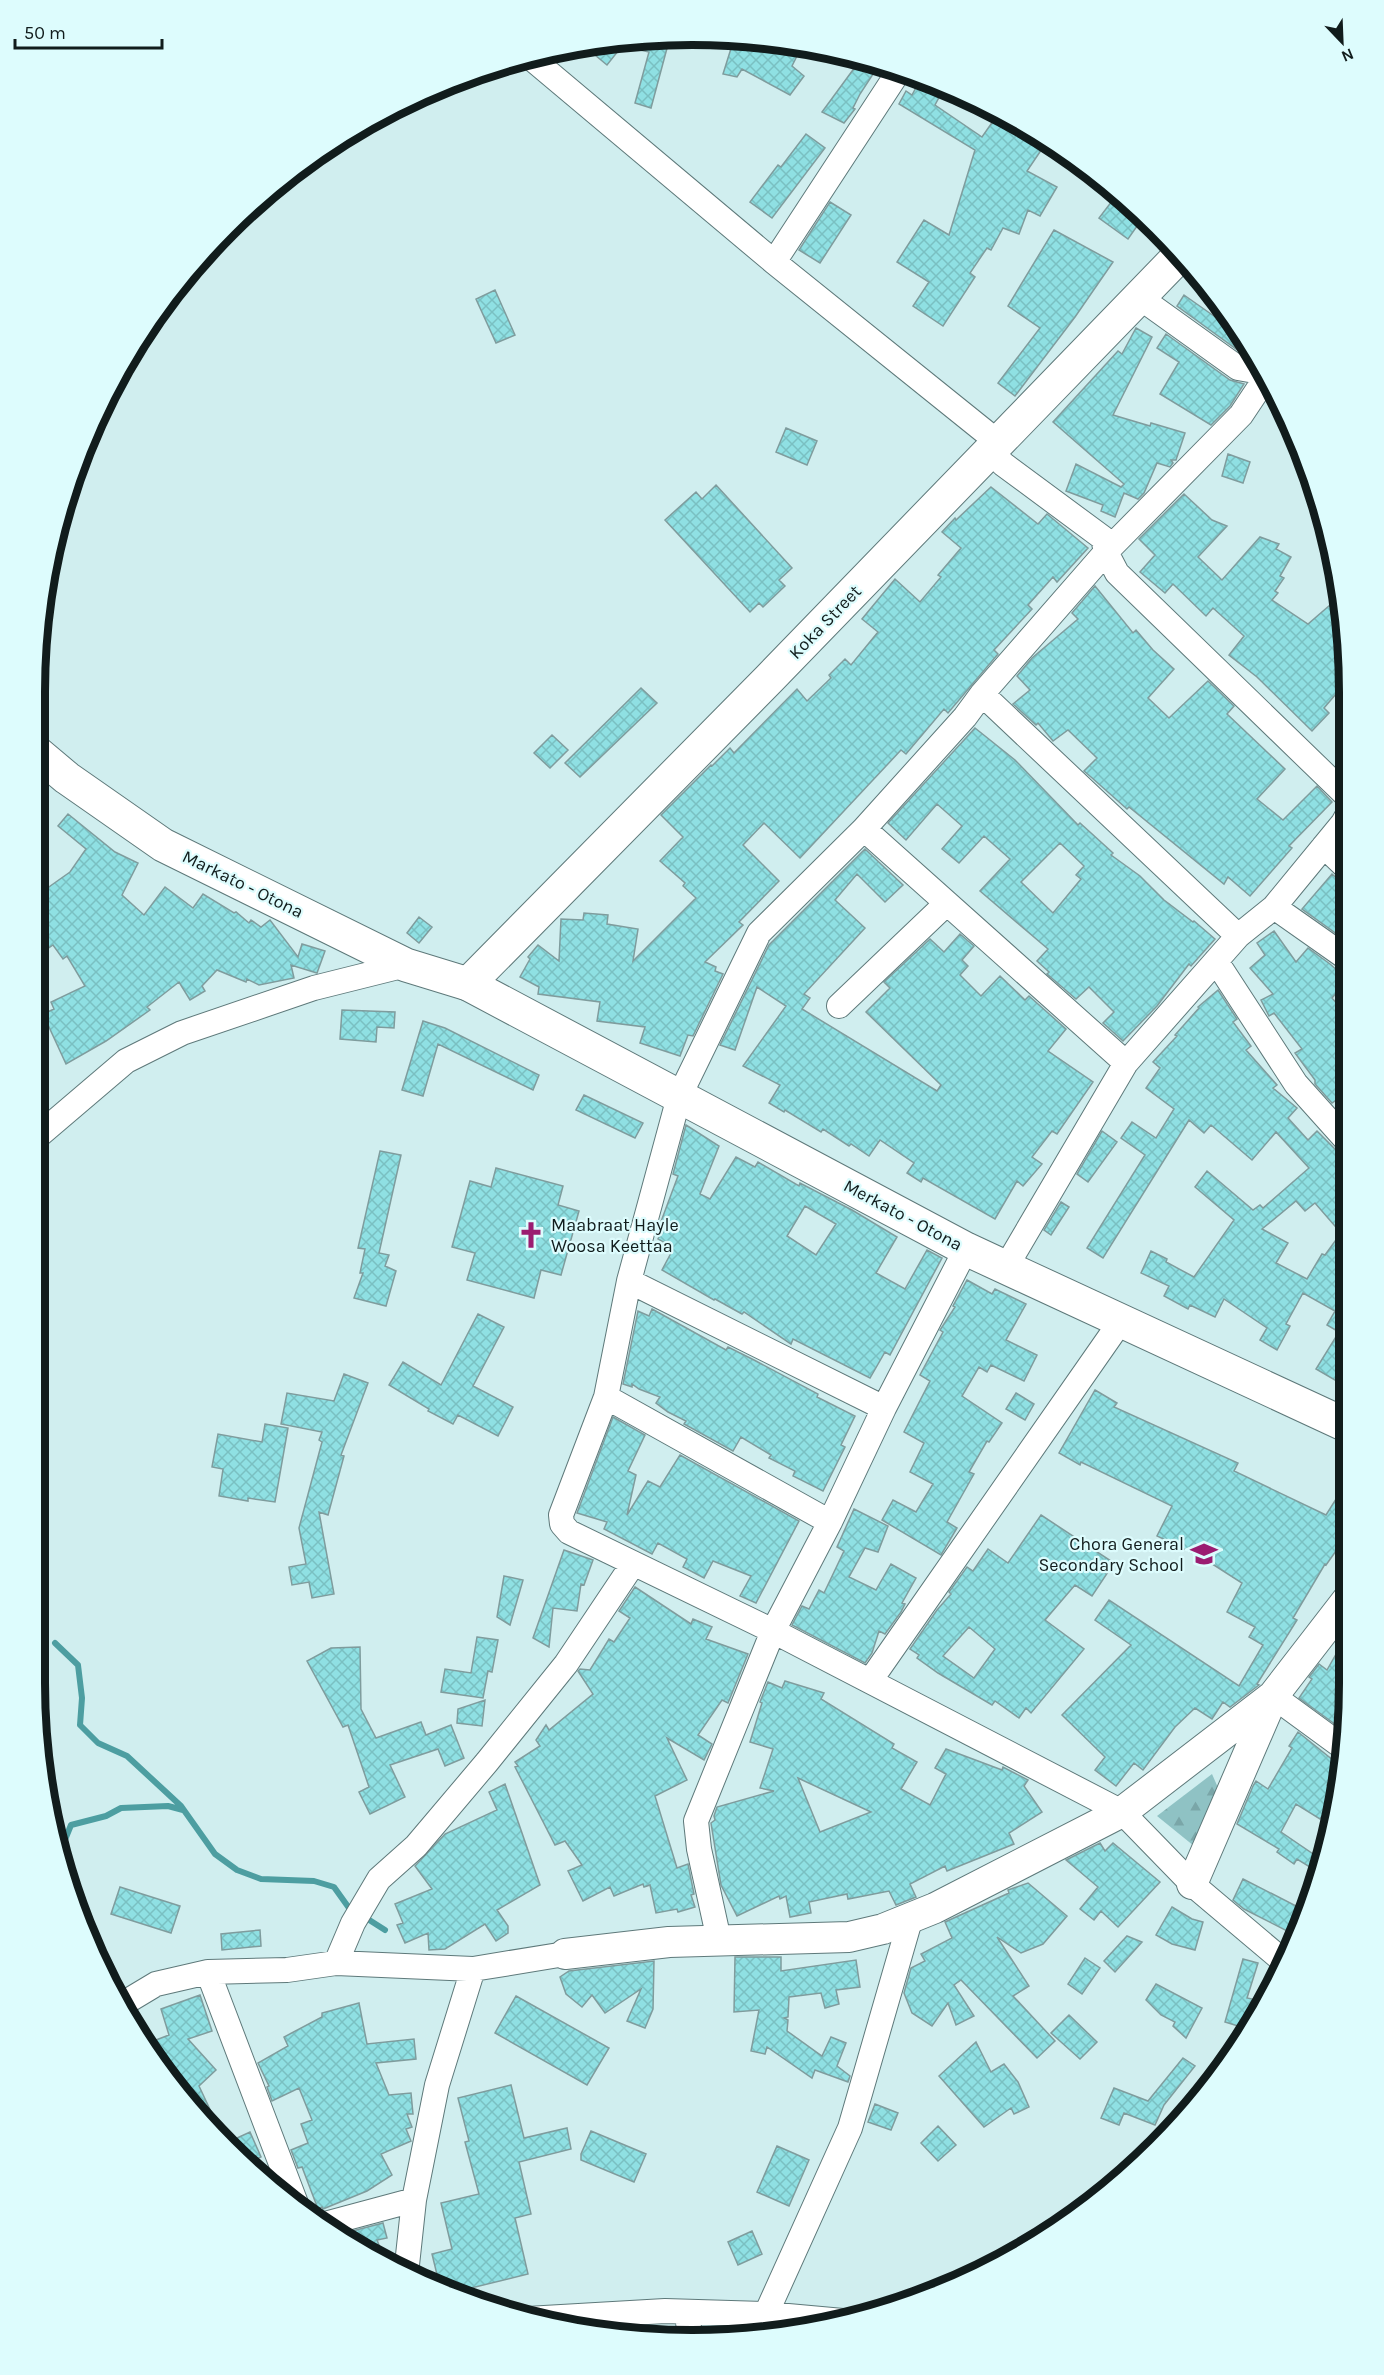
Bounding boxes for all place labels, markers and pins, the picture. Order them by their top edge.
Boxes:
place label: Maabraat Hayle Woosa Keettaa [551,1214,679,1257]
church icon: Maabraat Hayle Woosa Keettaa [516,1220,546,1250]
place label: Chora General Secondary School [1038,1533,1184,1576]
school or university icon: Chora General Secondary School [1189,1539,1219,1569]

